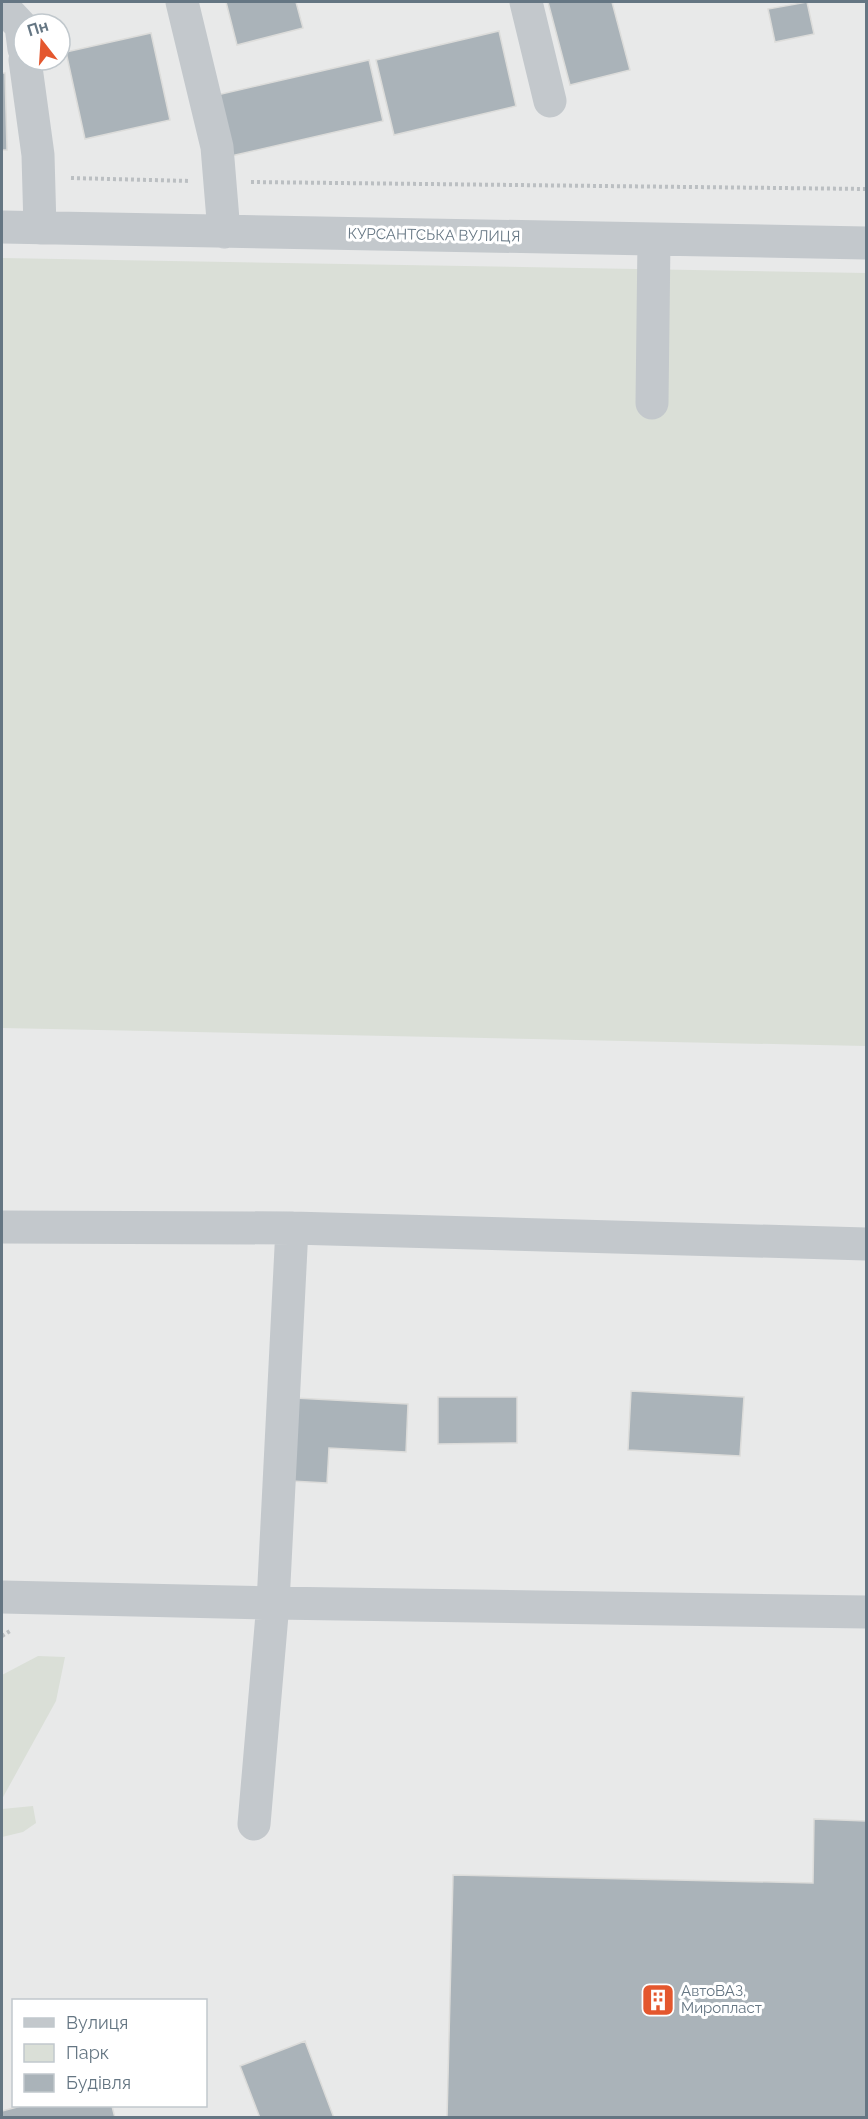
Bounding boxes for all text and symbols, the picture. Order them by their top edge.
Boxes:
north arrow [12,12,72,72]
text: Пн [25,16,51,40]
street label: КУРСАНТСЬКА ВУЛИЦЯ [347,224,521,246]
building icon: АвтоВАЗ, Миропласт [640,1982,676,2018]
place label: АвтоВАЗ, Миропласт [681,1982,762,2017]
legend [12,1999,207,2107]
text: Вулиця [66,2012,128,2033]
text: Парк [66,2042,109,2063]
text: Будівля [66,2072,131,2093]

